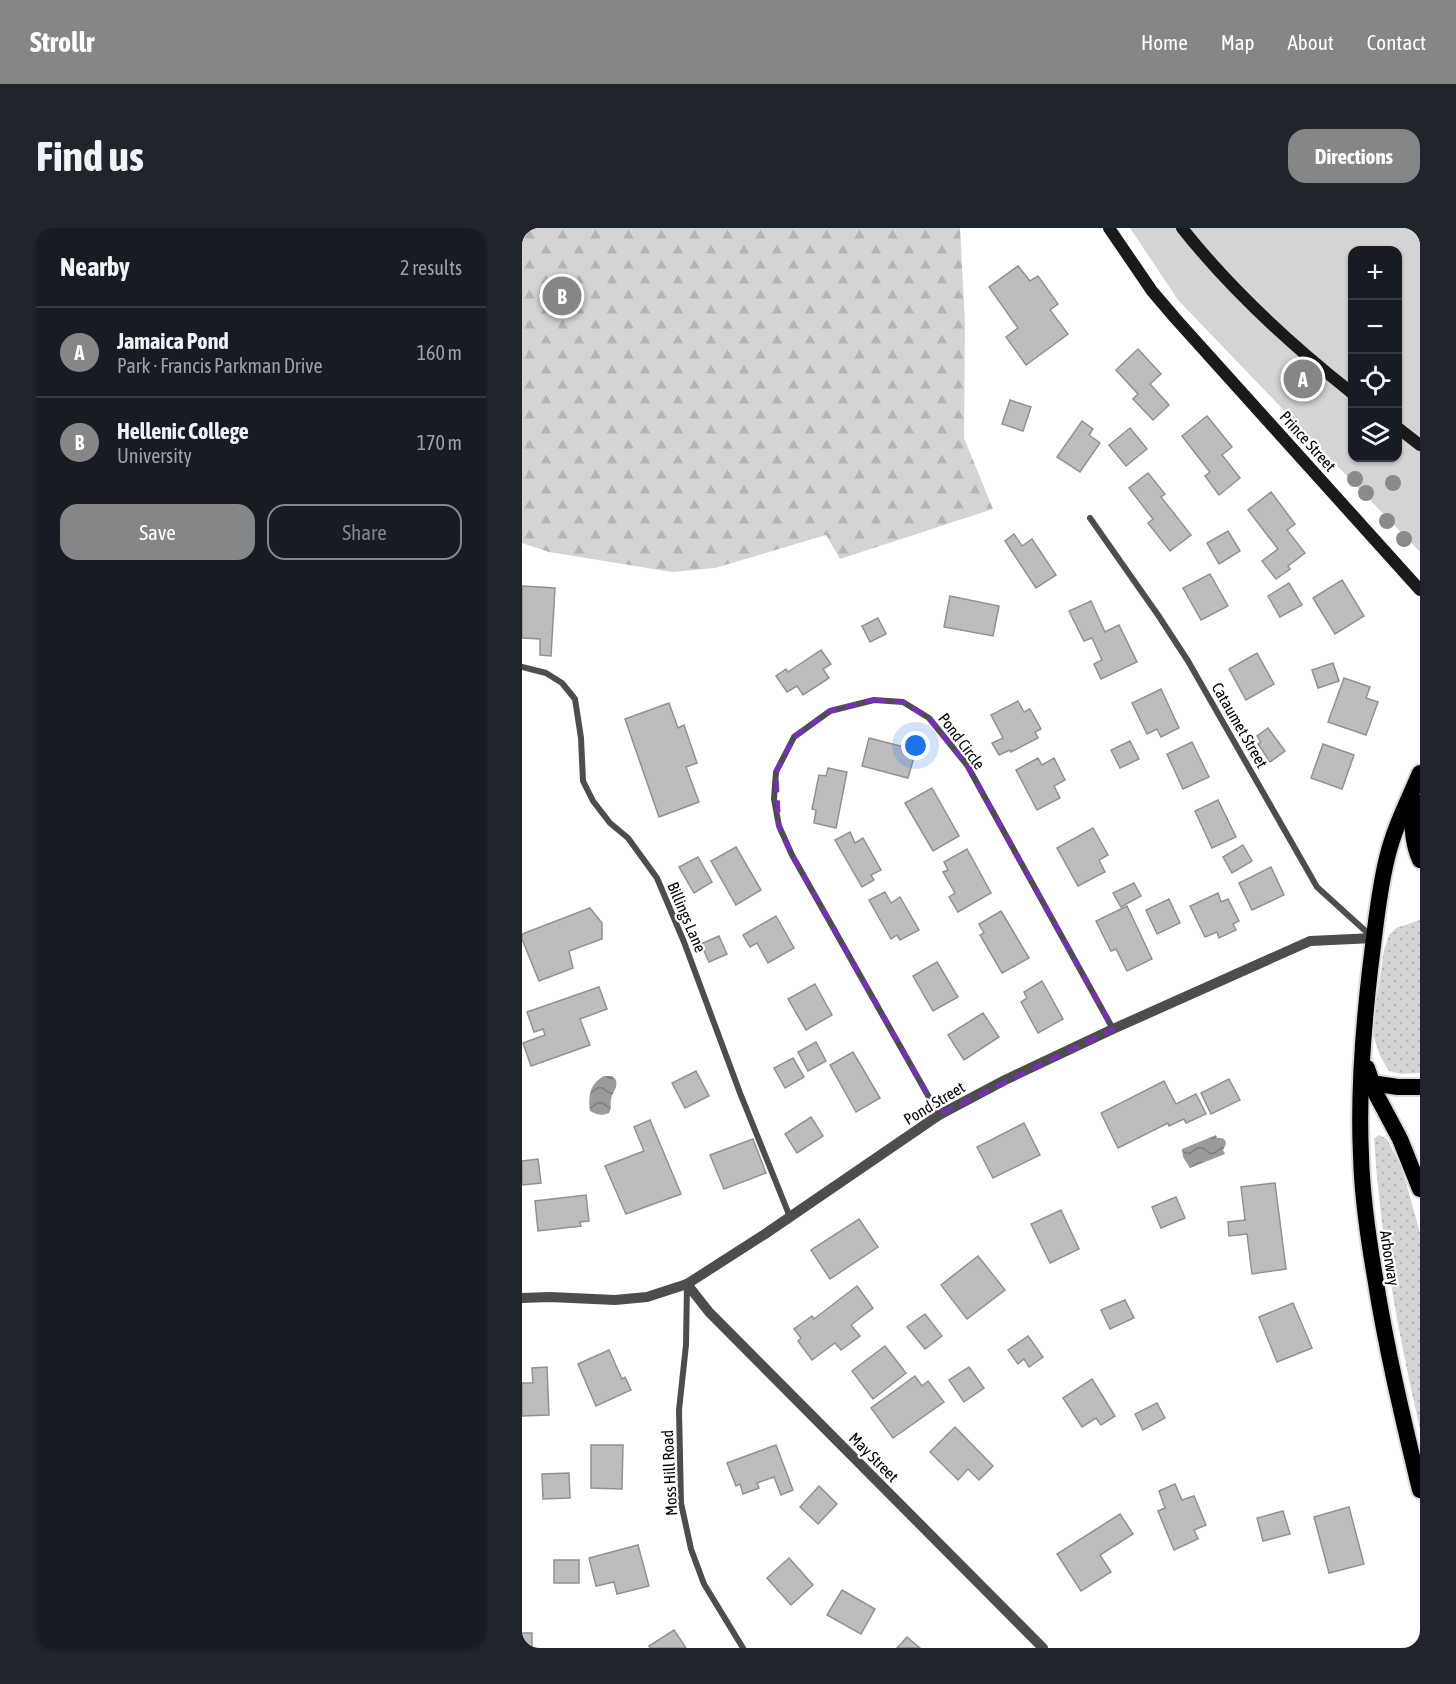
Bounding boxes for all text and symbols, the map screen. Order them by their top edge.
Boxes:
text: Strollr [30,26,94,58]
text: Home [1141,30,1188,54]
text: Map [1221,30,1255,54]
text: About [1288,30,1334,54]
text: Contact [1367,30,1426,54]
button: Directions [1288,129,1420,183]
text: Find us [36,132,144,180]
map controls [1348,246,1402,462]
button: + [1348,246,1402,300]
text: Nearby [60,252,130,282]
text: 2 results [400,256,462,279]
pin: B [542,274,582,318]
button: − [1348,300,1402,354]
text: Jamaica Pond [117,328,229,354]
text: A [75,341,84,364]
text: 160 m [417,341,462,364]
text: Park · Francis Parkman Drive [117,354,322,377]
button: locate [1348,354,1402,408]
pin: A [1284,356,1322,402]
street label: Prince Street [1276,407,1340,475]
button: layers [1348,408,1402,462]
text: Hellenic College [117,418,249,444]
text: B [75,431,84,454]
text: 170 m [417,431,462,454]
text: University [117,444,192,467]
button: Save [60,504,255,560]
button: Share [267,504,462,560]
street label: Cataumet Street [1208,679,1272,771]
street label: Pond Circle [935,709,989,773]
your location [901,731,930,760]
street label: Billings Lane [663,879,710,955]
street label: Pond Street [900,1078,968,1128]
street label: Arborway [1376,1229,1403,1288]
street label: May Street [845,1429,903,1486]
street label: Moss Hill Road [658,1430,680,1516]

